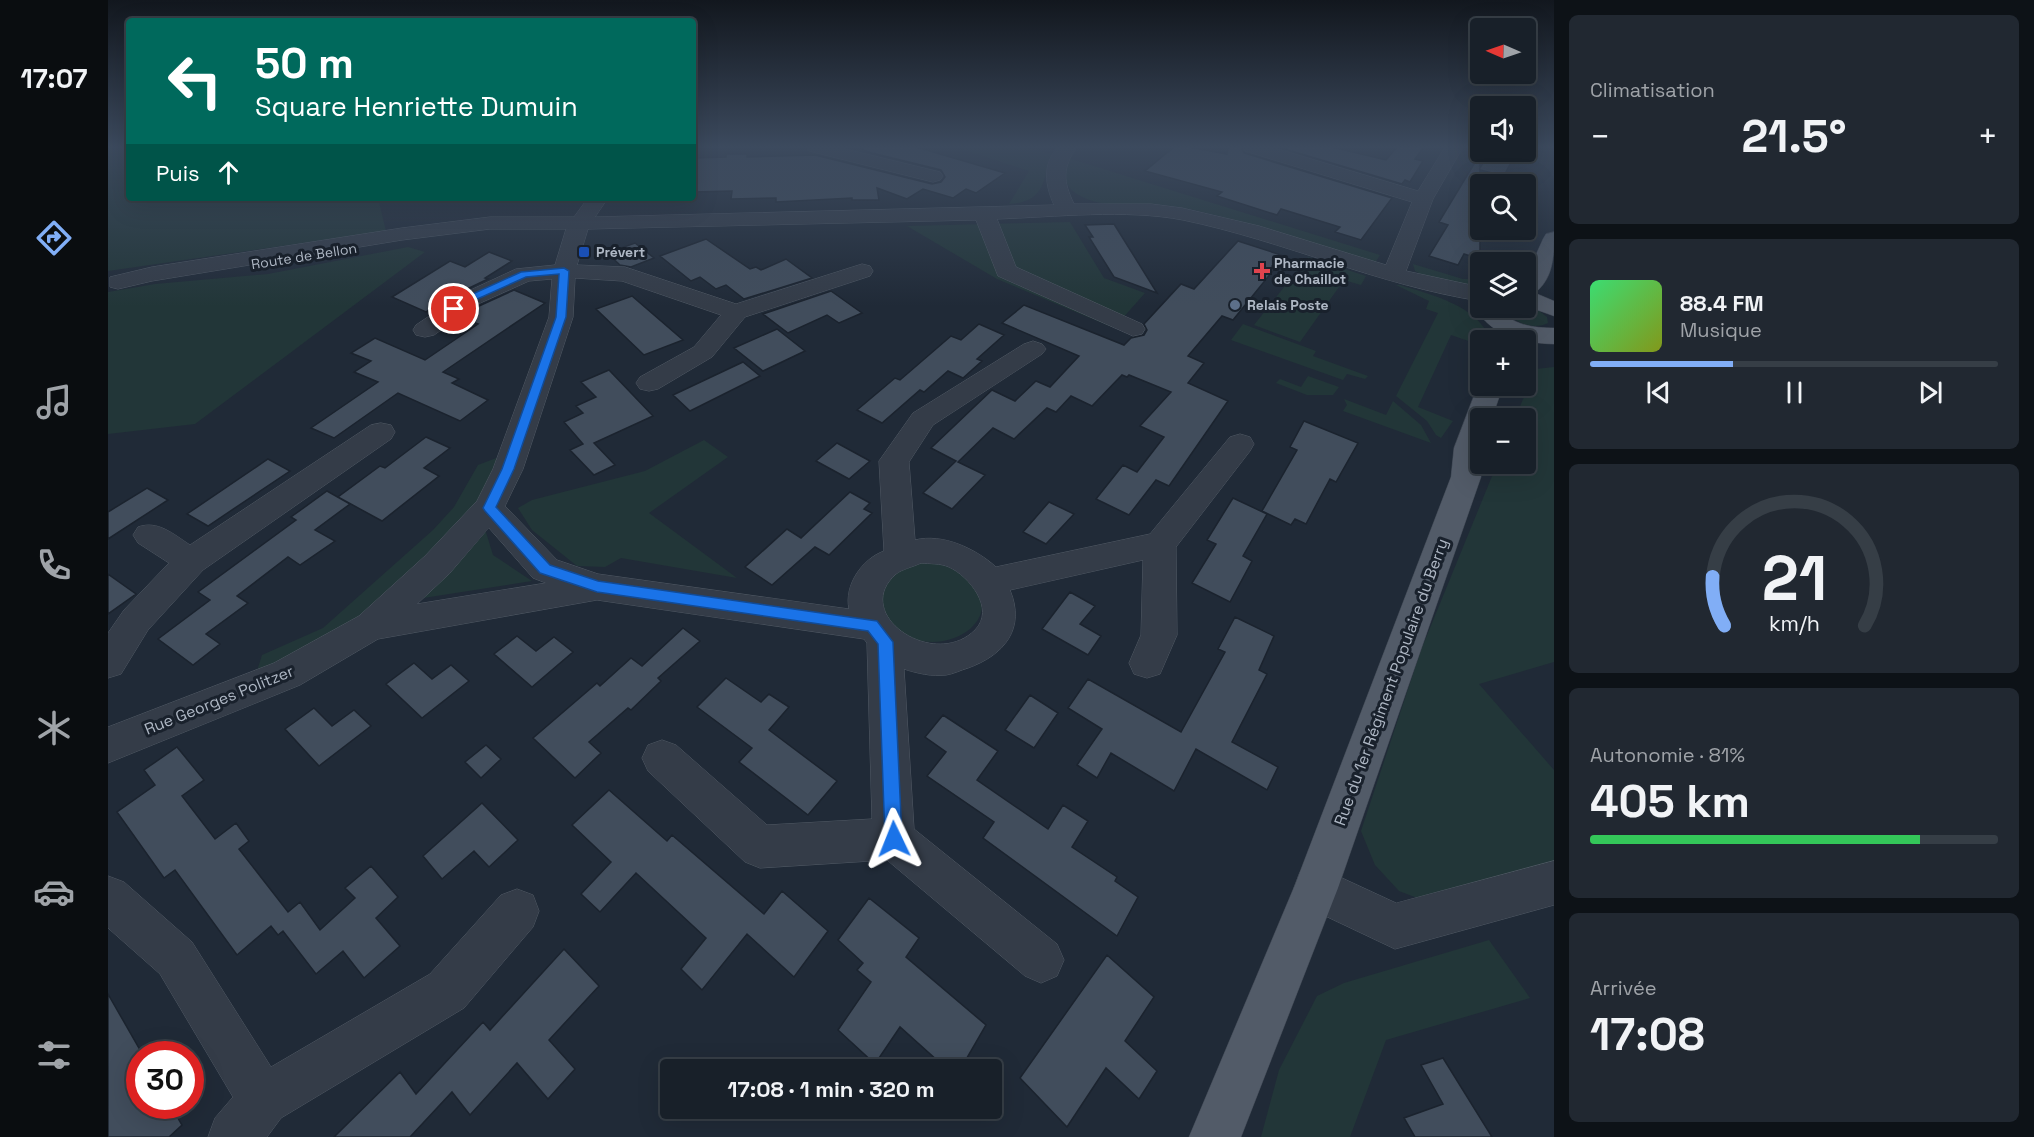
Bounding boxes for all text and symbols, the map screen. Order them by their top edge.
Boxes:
north arrow [1470,18,1536,84]
map controls [1470,18,1536,474]
text: 50 m [255,37,354,90]
icon: left [156,42,234,120]
text: 17:07 [20,61,88,96]
text: Climatisation [1590,77,1715,103]
text: Square Henriette Dumuin [255,89,578,124]
button: sound [1470,96,1536,162]
text: 21.5° [1741,108,1847,165]
text: − [1590,116,1610,158]
text: + [1978,116,1998,158]
icon: ahead [212,156,245,189]
text: Puis [156,159,200,187]
button: search [1470,174,1536,240]
icon: directions [33,217,75,259]
street label: Route de Bellon [250,239,358,273]
place label: Prévert [596,243,645,261]
marker: Prévert [577,245,591,259]
button: layers [1470,252,1536,318]
place label: Pharmacie de Chaillot [1274,254,1346,288]
marker: Pharmacie de Chaillot [1255,264,1269,278]
pin [428,283,479,334]
text: 88.4 FM [1680,289,1764,317]
icon: arrive [437,292,470,325]
place label: Relais Poste [1247,296,1329,314]
marker: Relais Poste [1228,298,1242,312]
text: Musique [1680,317,1762,343]
button: + [1470,330,1536,396]
icon: previous [1642,376,1675,409]
icon: pause [1778,376,1811,409]
icon: next [1914,376,1947,409]
icon: music [33,381,75,423]
button: − [1470,408,1536,474]
street label: Rue du 1er Régiment Populaire du Berry [1329,536,1453,828]
text: 21 [1761,539,1827,618]
icon: phone [33,544,75,586]
text: km/h [1768,610,1820,637]
street label: Rue Georges Politzer [141,660,297,740]
icon: climate [33,707,75,749]
text: Autonomie · 81% [1590,742,1745,768]
text: 405 km [1590,773,1750,830]
position arrow [862,807,926,871]
icon: car [33,871,75,913]
text: Arrivée [1590,975,1657,1001]
text: 17:08 [1590,1006,1705,1063]
icon: filters [33,1034,75,1076]
speed limit sign: 30 [126,1041,204,1119]
text: 17:08 · 1 min · 320 m [728,1075,934,1103]

